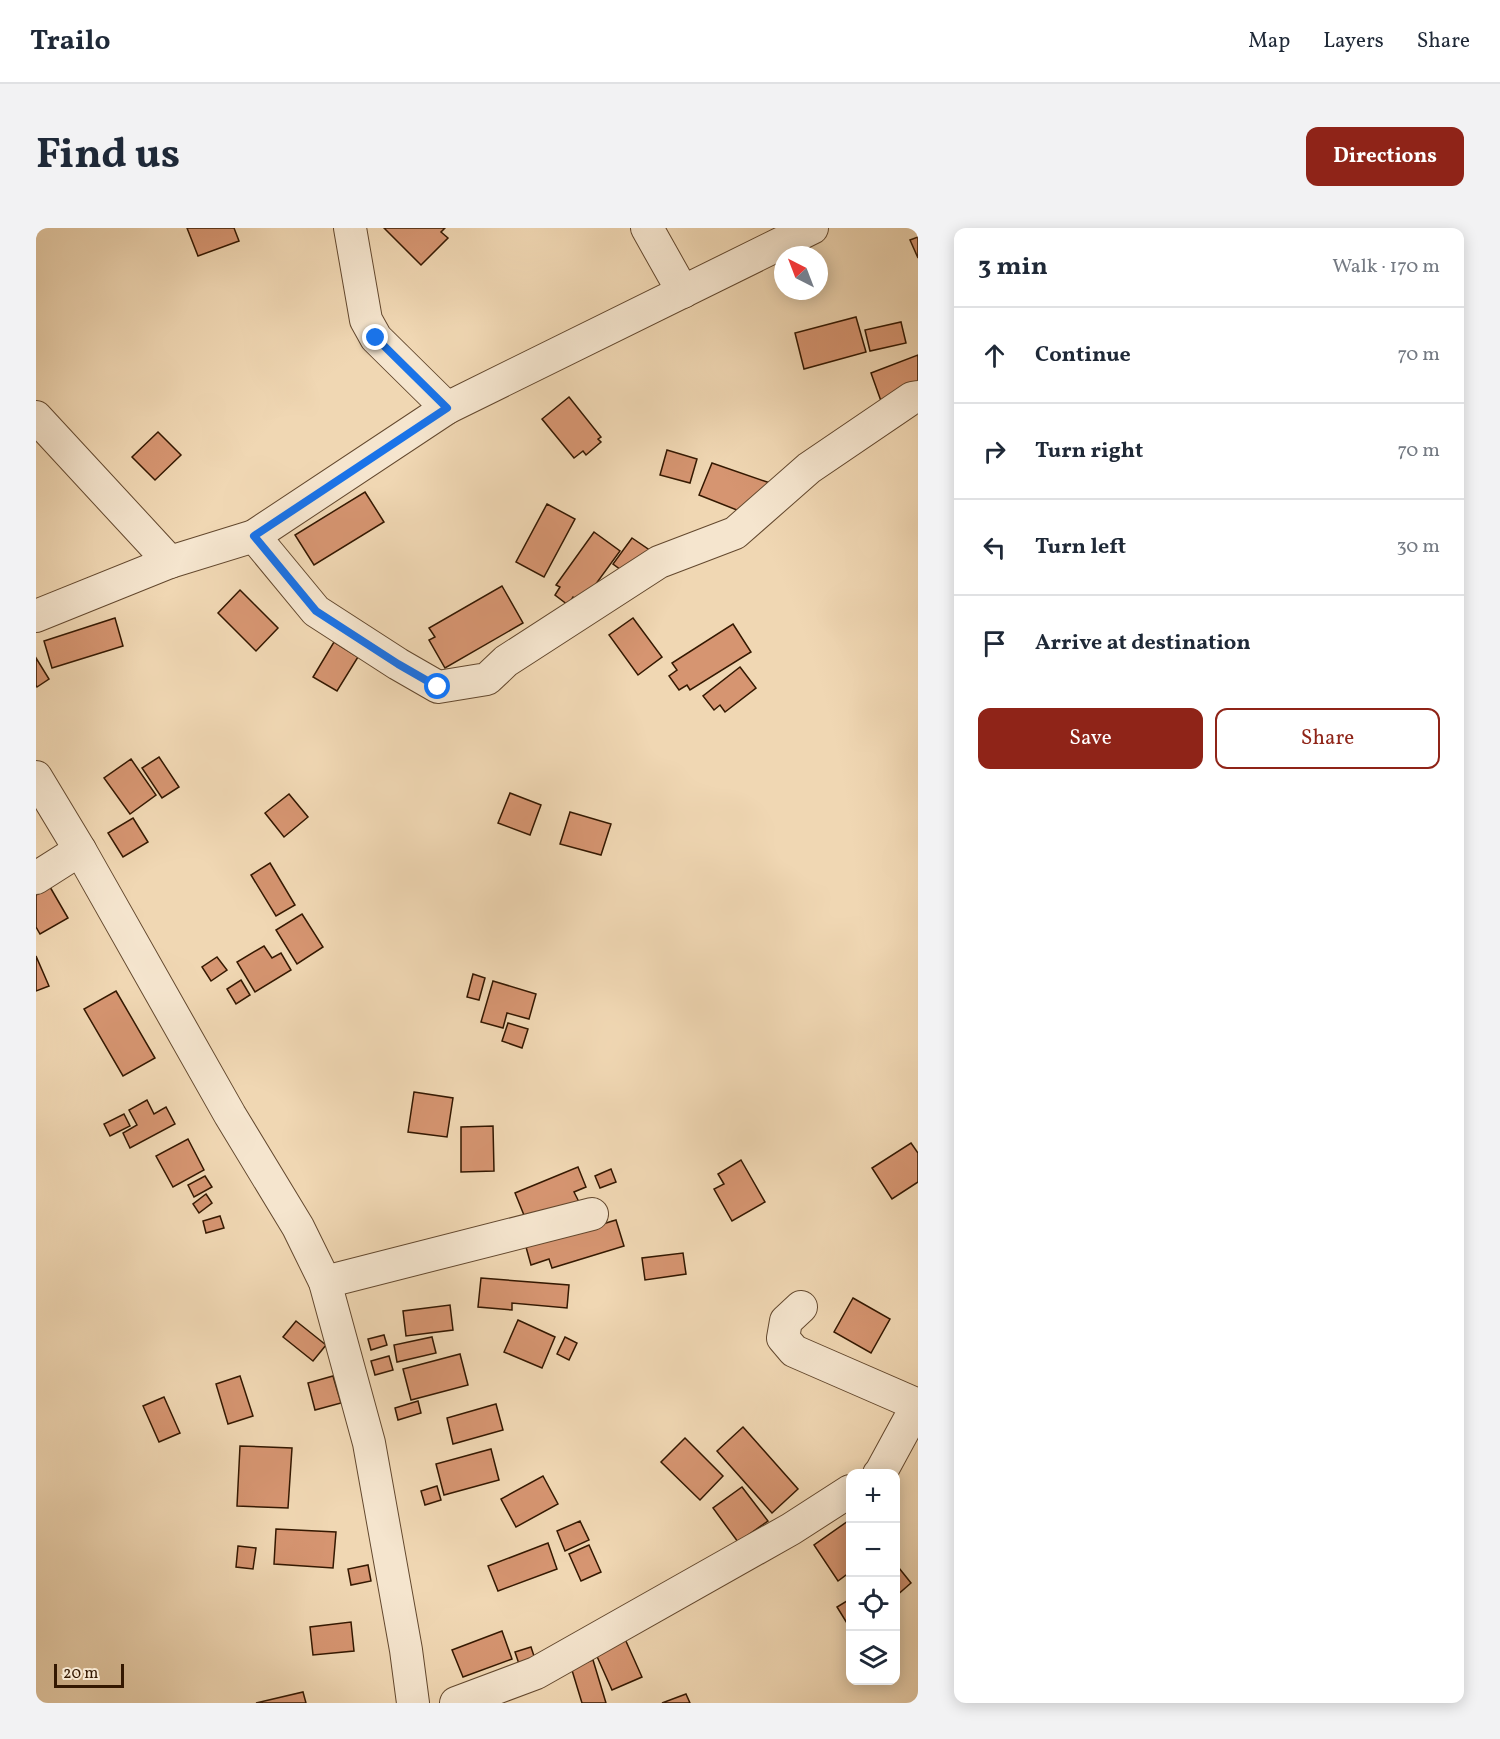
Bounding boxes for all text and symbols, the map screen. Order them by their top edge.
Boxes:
text: Trailo [30,22,111,61]
text: Map [1248,27,1290,56]
text: Layers [1323,27,1384,56]
text: Share [1417,27,1470,56]
text: Find us [36,127,180,186]
button: Directions [1306,127,1464,186]
north arrow [774,246,828,300]
text: 3 min [978,249,1048,285]
text: Walk · 170 m [1332,253,1440,281]
route end [362,324,388,350]
icon: ahead [978,339,1011,372]
text: Continue [1035,340,1131,371]
text: 70 m [1397,341,1440,369]
icon: right [978,435,1011,468]
text: Turn right [1035,436,1143,467]
text: 70 m [1397,437,1440,465]
icon: left [978,531,1011,564]
text: Turn left [1035,532,1126,563]
text: 30 m [1396,533,1440,561]
icon: arrive [978,627,1011,660]
text: Arrive at destination [1035,628,1251,659]
route start [424,673,450,699]
button: Save [978,708,1203,769]
button: Share [1215,708,1440,769]
map controls [846,1469,900,1685]
button: + [846,1469,900,1523]
button: − [846,1523,900,1577]
button: locate [846,1577,900,1631]
button: layers [846,1631,900,1685]
scale bar [54,1661,124,1688]
text: 20 m [63,1663,98,1685]

